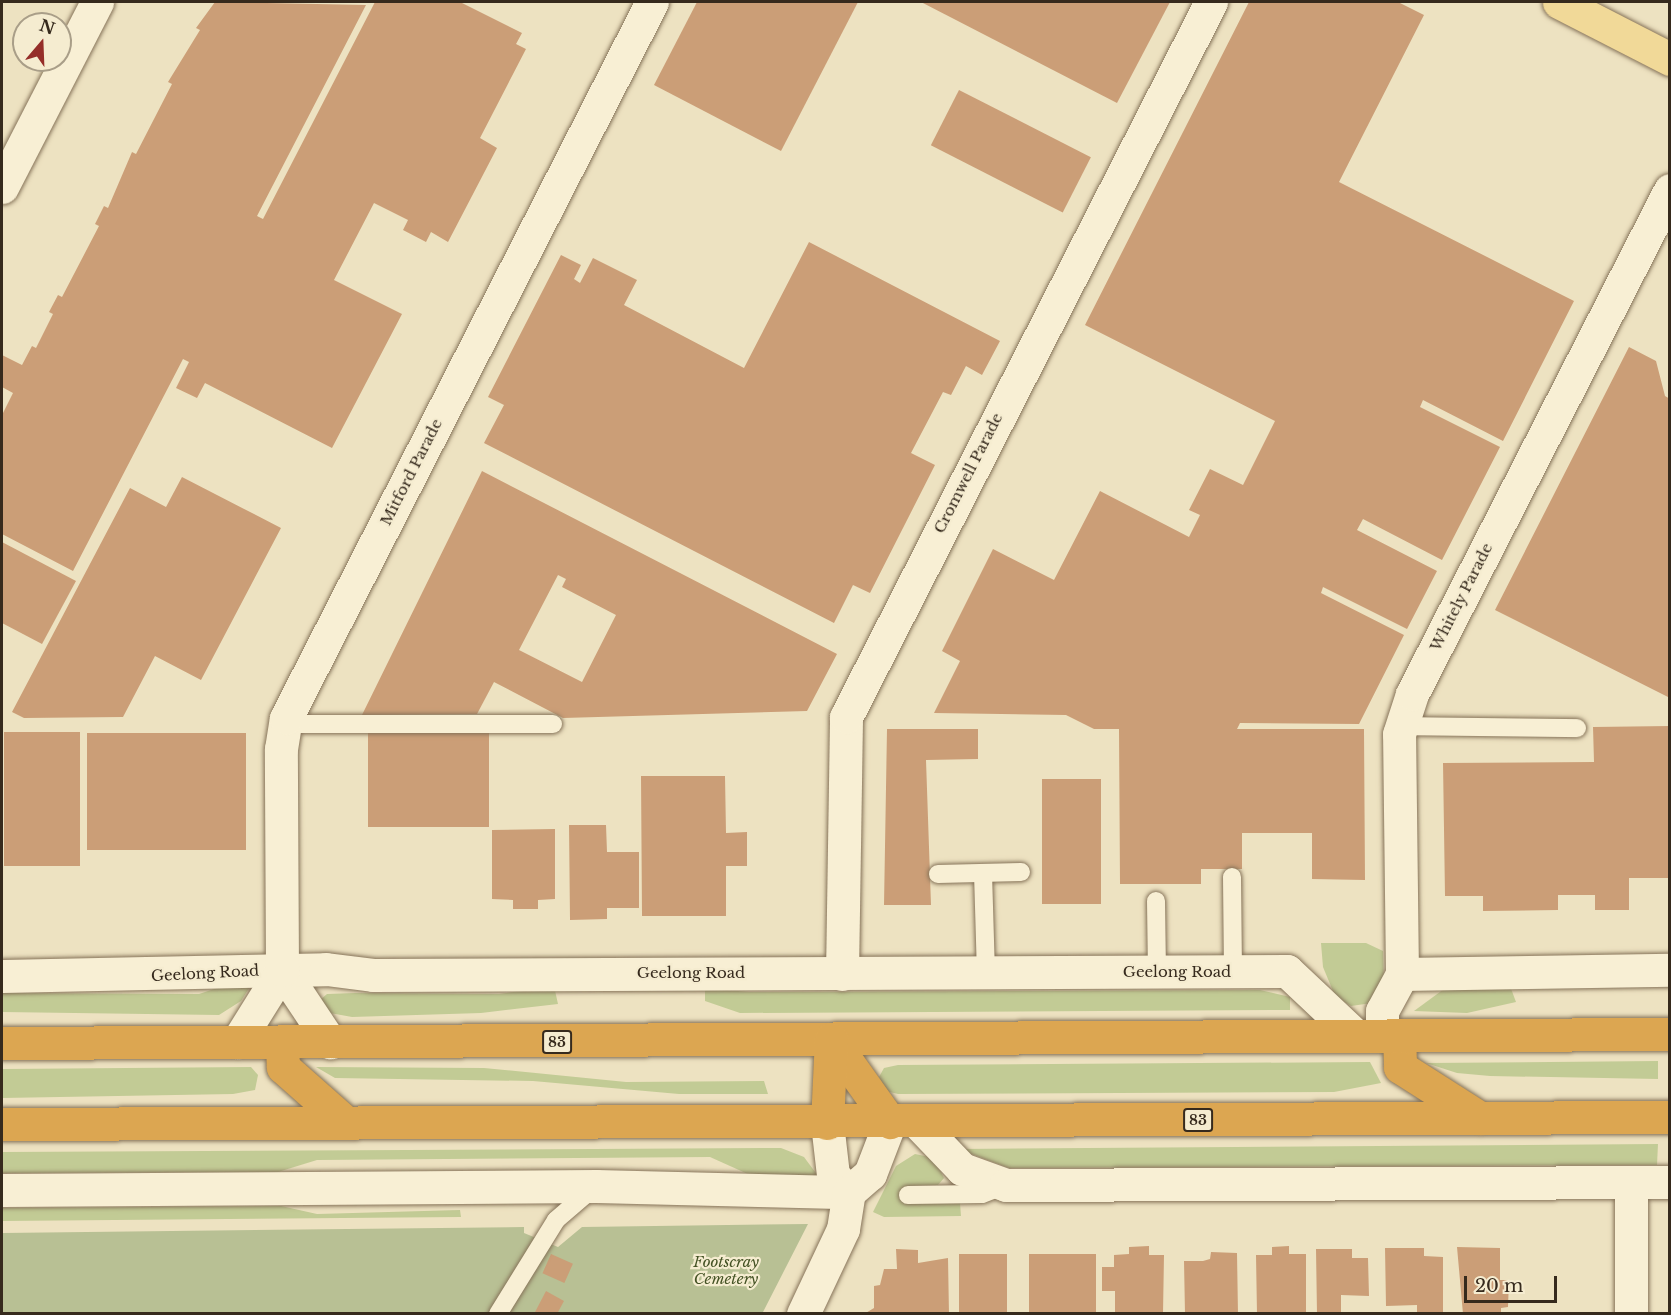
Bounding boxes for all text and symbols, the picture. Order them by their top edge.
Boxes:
north arrow [12,12,72,72]
text: N [37,15,58,39]
street label: Cromwell Parade [930,410,1006,536]
street label: Mitford Parade [376,416,446,528]
street label: Whitely Parade [1426,540,1496,654]
street label: Geelong Road [150,961,260,985]
street label: Geelong Road [1123,963,1231,981]
street label: Geelong Road [637,964,745,982]
road number: 83 [542,1031,572,1053]
road number: 83 [1183,1109,1213,1131]
park label: Footscray Cemetery [693,1252,759,1287]
scale bar [1467,1264,1560,1302]
text: 20 m [1475,1275,1523,1297]

